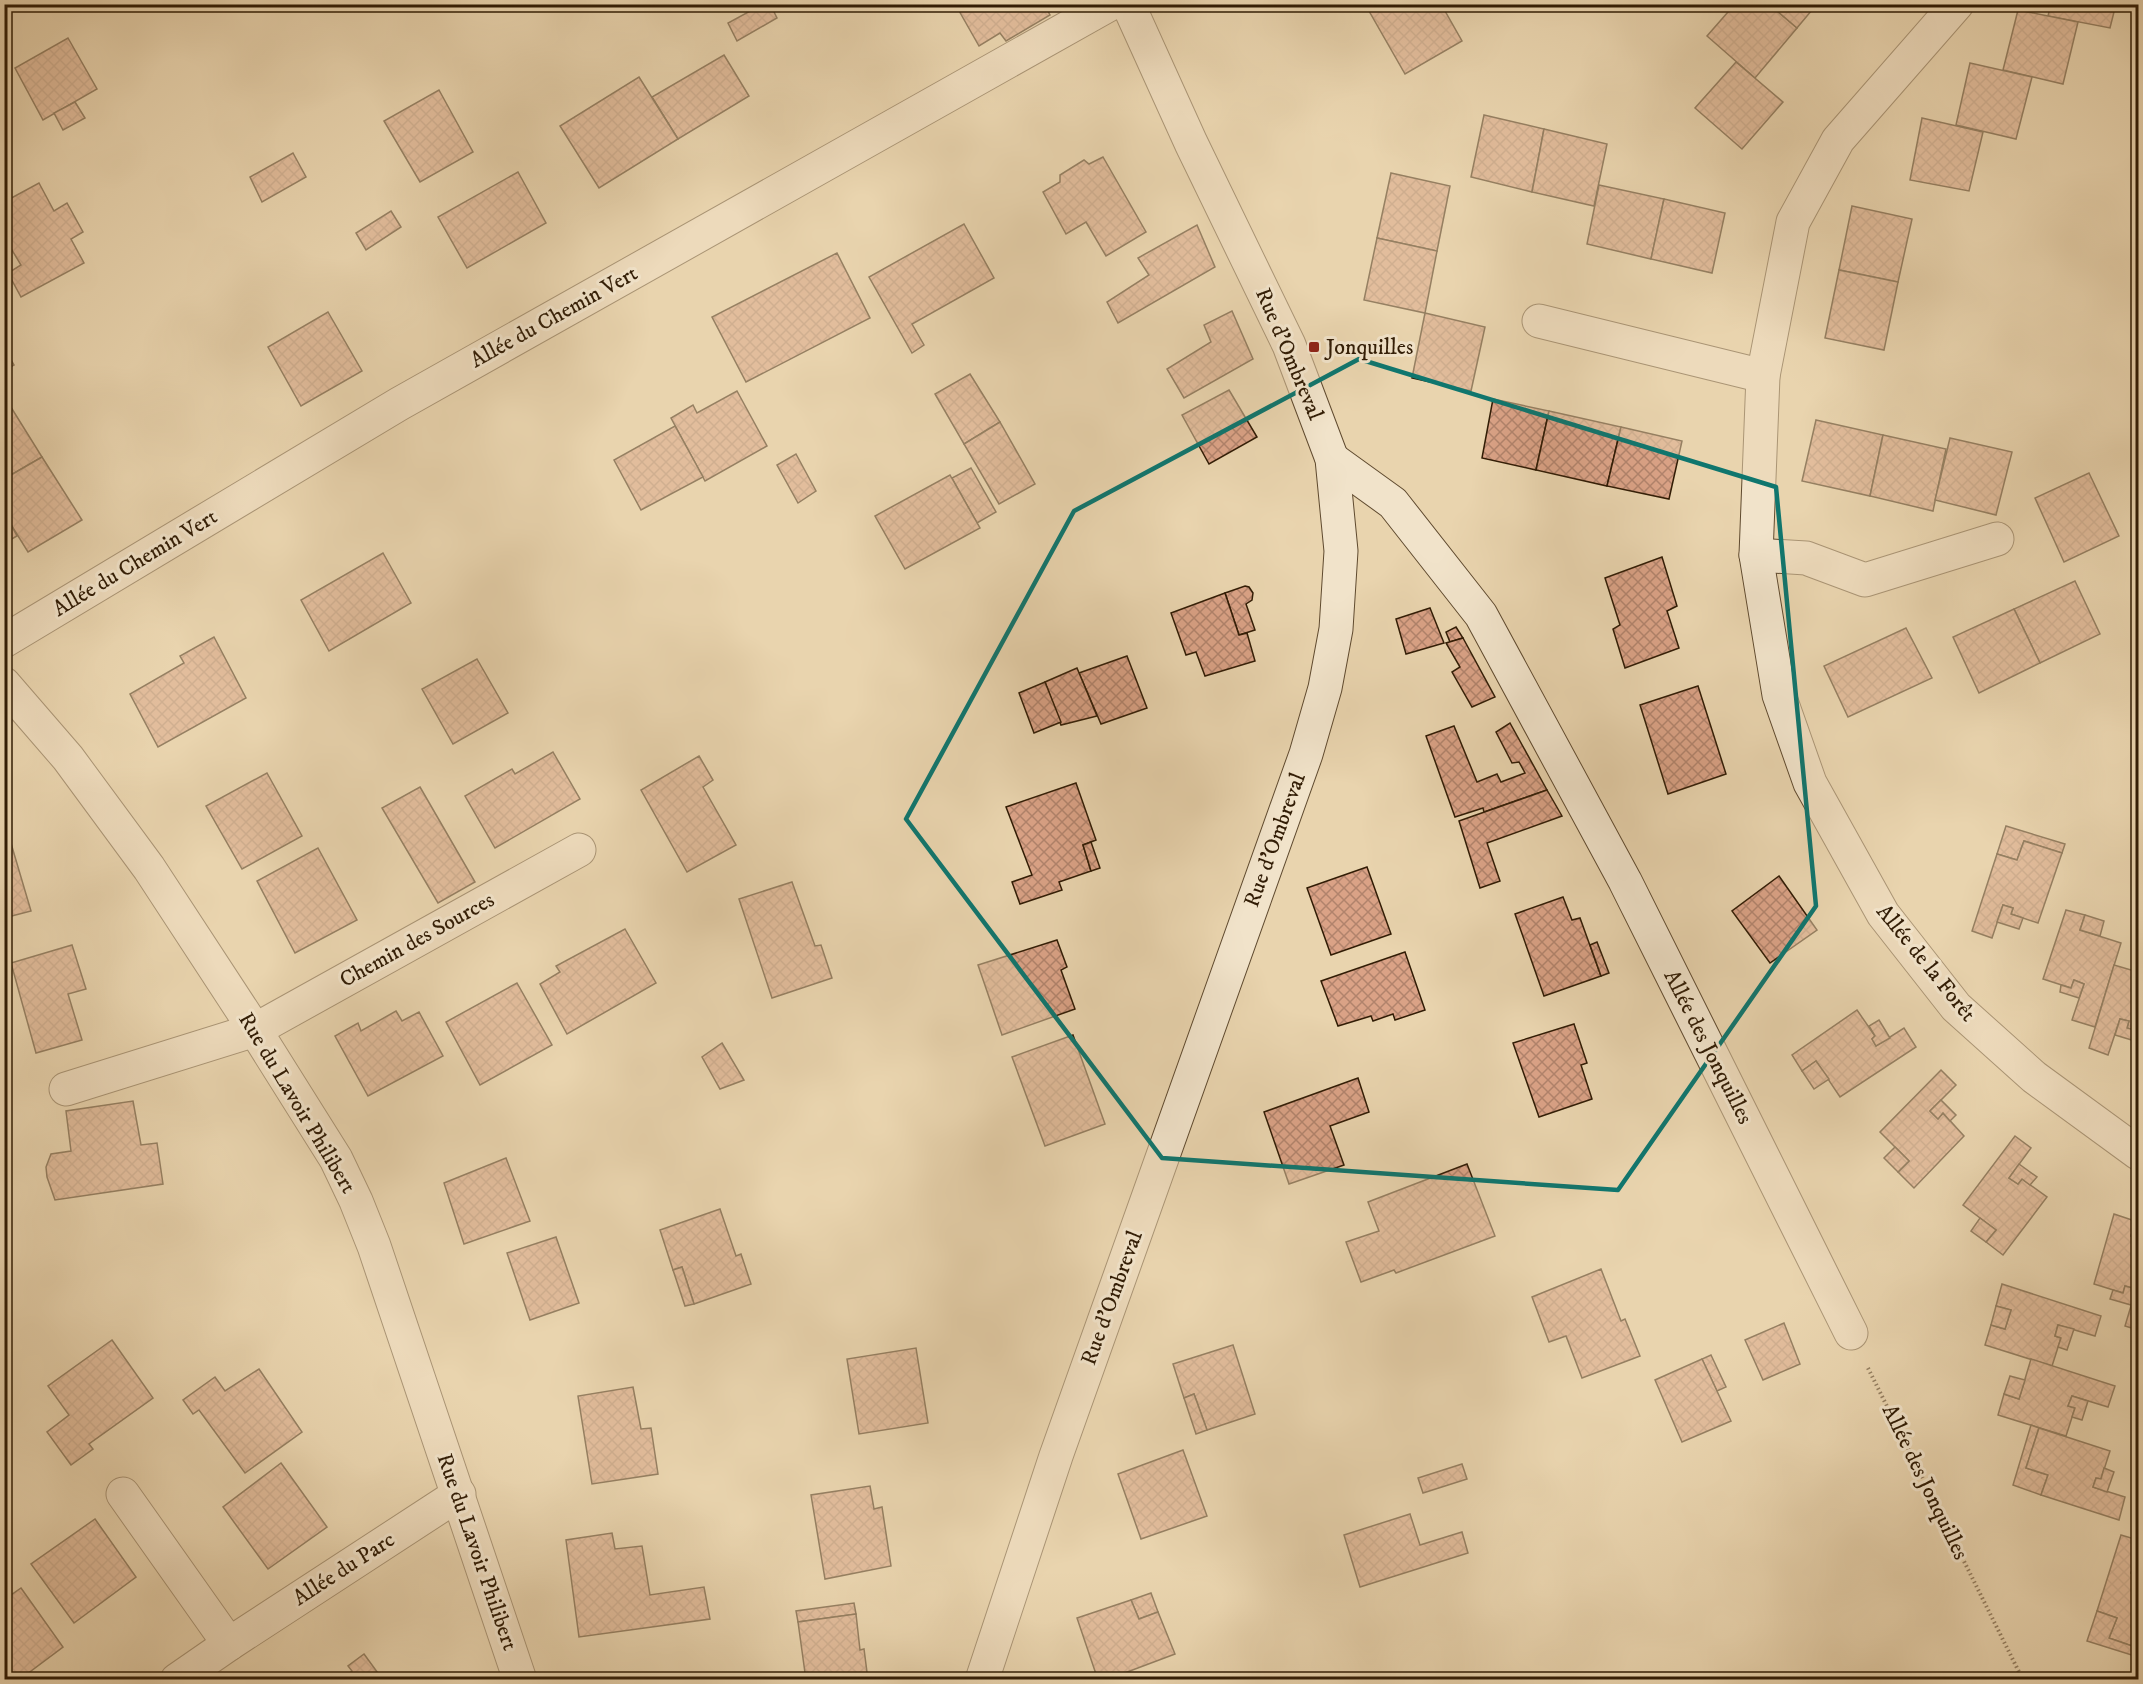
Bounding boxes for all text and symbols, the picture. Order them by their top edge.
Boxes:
street label: Allée du Chemin Vert [466,260,642,374]
street label: Rue d'Ombreval [1249,284,1329,424]
place label: Jonquilles [1324,334,1413,361]
marker: Jonquilles [1307,340,1321,354]
street label: Allée du Chemin Vert [48,503,222,623]
street label: Rue d'Ombreval [1238,769,1312,911]
street label: Chemin des Sources [335,886,499,994]
street label: Allée de la Forêt [1870,899,1982,1027]
street label: Allée des Jonquilles [1658,965,1758,1129]
street label: Rue du Lavoir Philibert [232,1008,362,1198]
street label: Rue d'Ombreval [1075,1227,1149,1369]
street label: Allée des Jonquilles [1876,1400,1974,1564]
street label: Rue du Lavoir Philibert [431,1450,523,1654]
street label: Allée du Parc [288,1526,400,1612]

